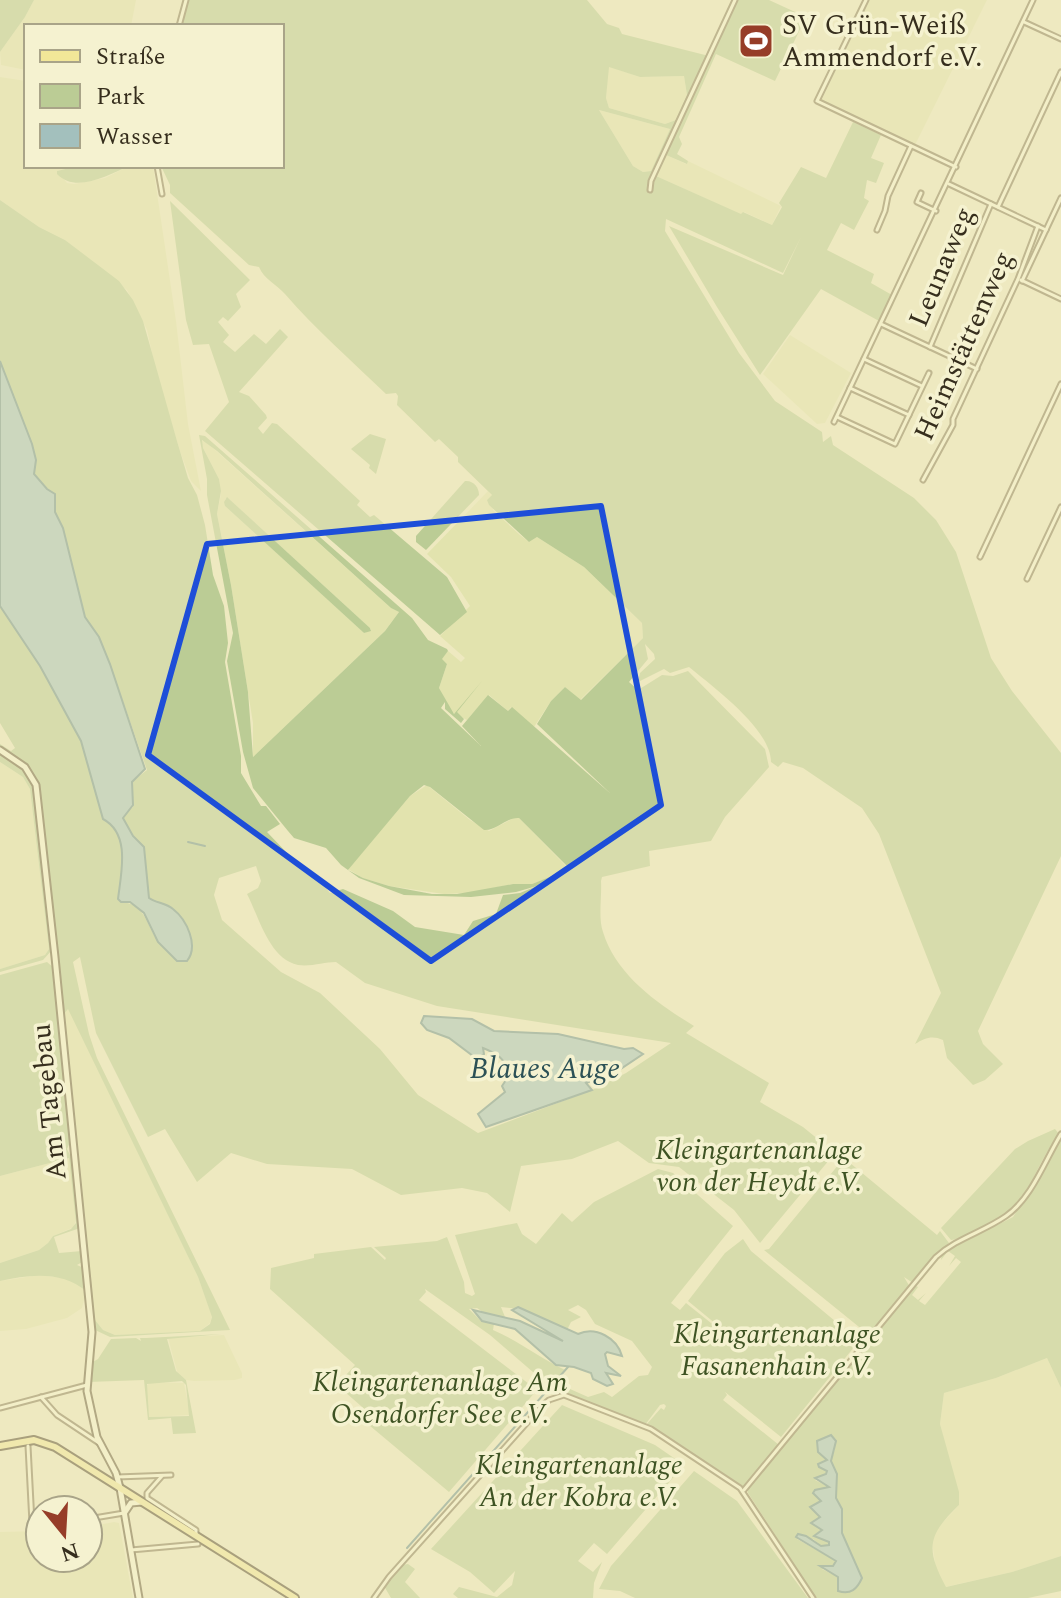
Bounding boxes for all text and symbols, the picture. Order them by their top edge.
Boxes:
place label: SV Grün-Weiß Ammendorf e.V. [782,4,982,79]
sports icon: SV Grün-Weiß Ammendorf e.V. [737,22,775,60]
legend [24,24,284,168]
text: Straße [96,39,165,75]
text: Park [96,79,146,115]
text: Wasser [96,119,172,155]
street label: Leunaweg [897,200,987,334]
street label: Heimstättenweg [903,244,1025,448]
street label: Am Tagebau [19,1022,79,1182]
water label: Blaues Auge [470,1046,620,1092]
park label: Kleingartenanlage von der Heydt e.V. [655,1129,863,1204]
park label: Kleingartenanlage Fasanenhain e.V. [673,1313,881,1388]
park label: Kleingartenanlage Am Osendorfer See e.V. [312,1361,568,1436]
park label: Kleingartenanlage An der Kobra e.V. [475,1444,683,1519]
north arrow [24,1494,104,1574]
text: N [56,1533,83,1570]

